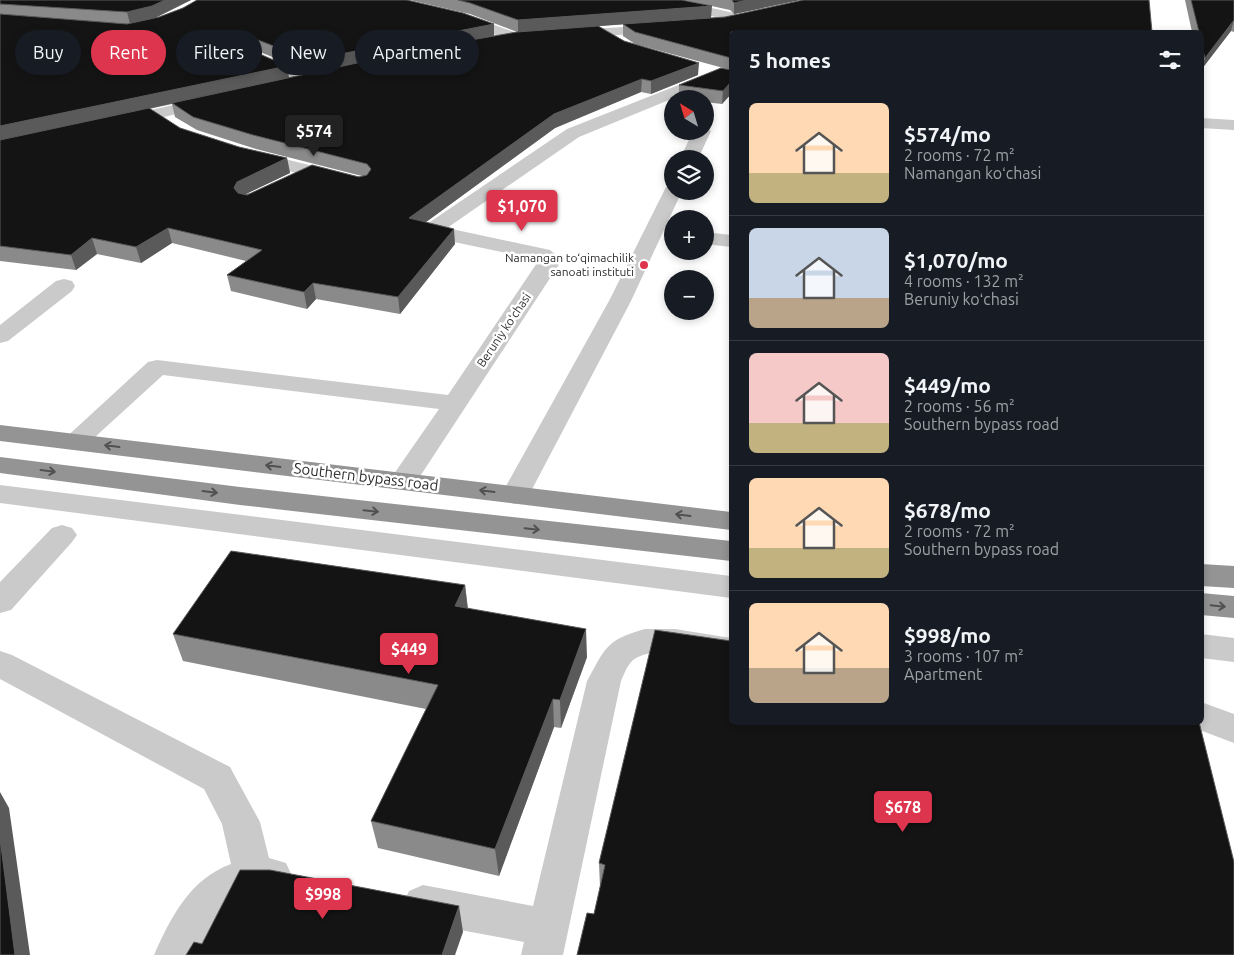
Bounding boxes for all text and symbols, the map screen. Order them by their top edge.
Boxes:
chip: Buy [15,30,81,75]
chip: Rent [91,30,166,75]
chip: Filters [176,30,262,75]
chip: New [272,30,345,75]
chip: Apartment [355,30,479,75]
icon: filters [1156,46,1184,74]
text: 5 homes [749,48,831,72]
north arrow [664,90,714,140]
map controls [664,90,714,320]
pin: $574 [284,114,344,157]
text: $574 [296,122,332,140]
text: $574/mo [904,122,991,146]
icon: home [789,123,849,183]
text: 2 rooms · 72 m² [904,146,1015,164]
button: layers [664,150,714,200]
text: Namangan koʻchasi [904,164,1041,182]
pin: $1,070 [481,190,563,232]
text: $1,070 [497,197,547,215]
button: + [664,210,714,260]
icon: home [789,248,849,308]
text: $1,070/mo [904,248,1008,272]
place label: Namangan to‘qimachilik sanoati instituti [505,251,634,278]
marker: Namangan to‘qimachilik sanoati instituti [638,259,650,271]
button: − [664,270,714,320]
text: 4 rooms · 132 m² [904,272,1024,290]
street label: Beruniy koʻchasi [474,290,533,369]
text: Beruniy koʻchasi [904,290,1019,308]
icon: home [789,373,849,433]
text: $449/mo [904,373,991,397]
text: 2 rooms · 56 m² [904,397,1015,415]
text: Southern bypass road [904,415,1059,433]
one-way arrow [104,441,120,451]
street label: Southern bypass road [293,459,439,494]
one-way arrow [266,461,282,471]
one-way arrow [40,466,56,476]
one-way arrow [479,486,495,496]
one-way arrow [201,487,217,497]
icon: home [789,498,849,558]
text: $678/mo [904,498,991,522]
one-way arrow [363,506,379,516]
one-way arrow [675,510,691,520]
text: 2 rooms · 72 m² [904,522,1015,540]
one-way arrow [524,524,540,534]
text: Southern bypass road [904,540,1059,558]
one-way arrow [1209,601,1225,611]
icon: home [789,623,849,683]
text: $998/mo [904,623,991,647]
pin: $449 [379,632,439,675]
text: $449 [391,640,427,658]
text: 3 rooms · 107 m² [904,647,1024,665]
text: Apartment [904,665,982,683]
pin: $678 [873,790,933,833]
text: $678 [885,798,921,816]
pin: $998 [293,878,353,920]
text: $998 [305,885,341,903]

